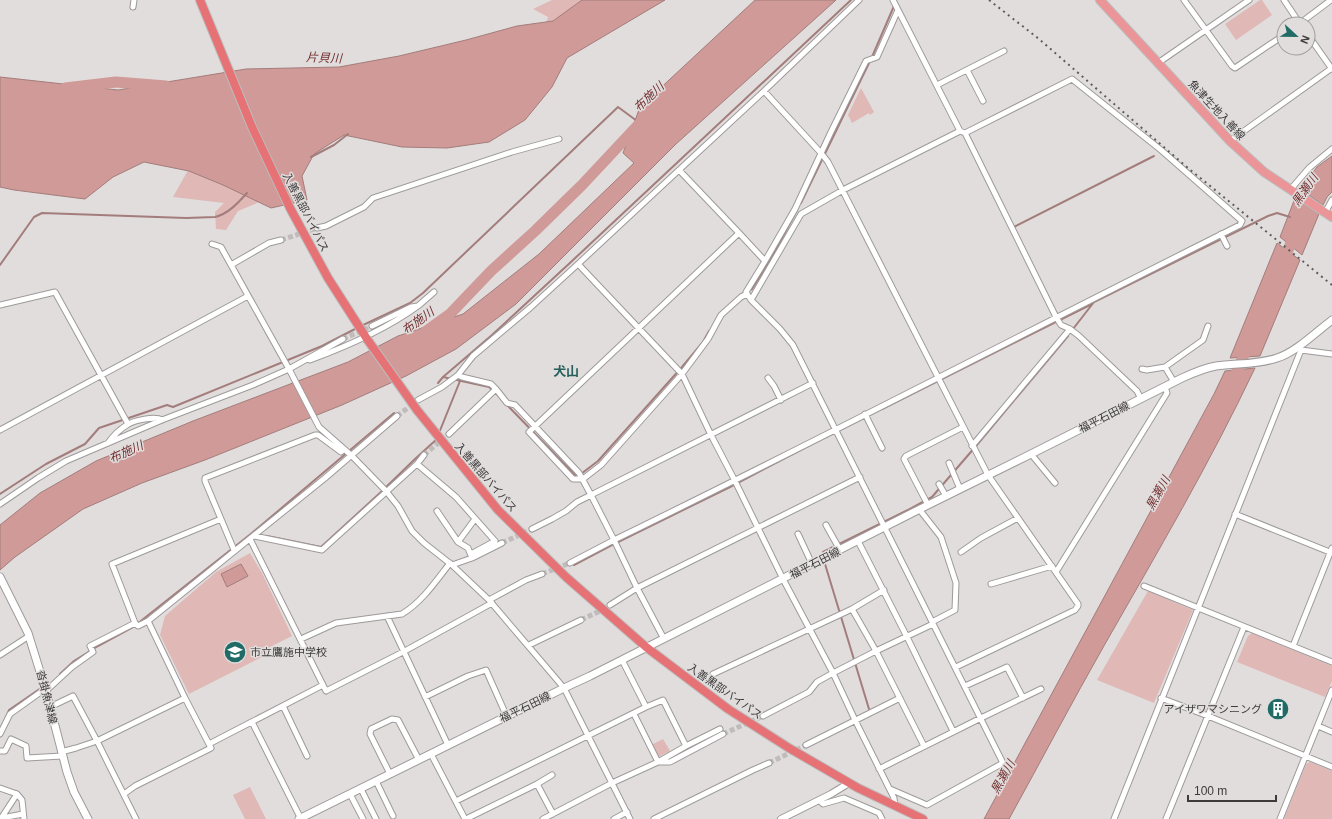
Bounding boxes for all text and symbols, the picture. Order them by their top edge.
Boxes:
north arrow [1276,16,1316,56]
text: N [1298,34,1312,46]
water label: 片貝川 [306,50,344,66]
water label: 布施川 [631,78,668,114]
street label: 魚津生地入善線 [1186,78,1248,142]
street label: 入善黒部バイパス [281,170,331,254]
water label: 黒瀬川 [1289,170,1322,209]
water label: 布施川 [399,304,438,337]
district label: 犬山 [553,364,579,379]
street label: 福平石田線 [1077,399,1131,435]
water label: 布施川 [107,437,147,466]
street label: 入善黒部バイパス [453,440,519,514]
water label: 黒瀬川 [1143,472,1174,512]
street label: 福平石田線 [788,545,842,581]
school or university icon: 市立鷹施中学校 [222,639,248,665]
place label: 市立鷹施中学校 [250,646,327,658]
street label: 入善黒部バイパス [686,661,764,721]
street label: 沓掛魚津線 [35,669,59,725]
street label: 福平石田線 [498,690,552,724]
building icon: アイザワマシニング [1265,696,1291,722]
place label: アイザワマシニング [1164,703,1262,715]
water label: 黒瀬川 [988,756,1019,796]
scale bar [1188,777,1276,803]
text: 100 m [1194,784,1227,798]

